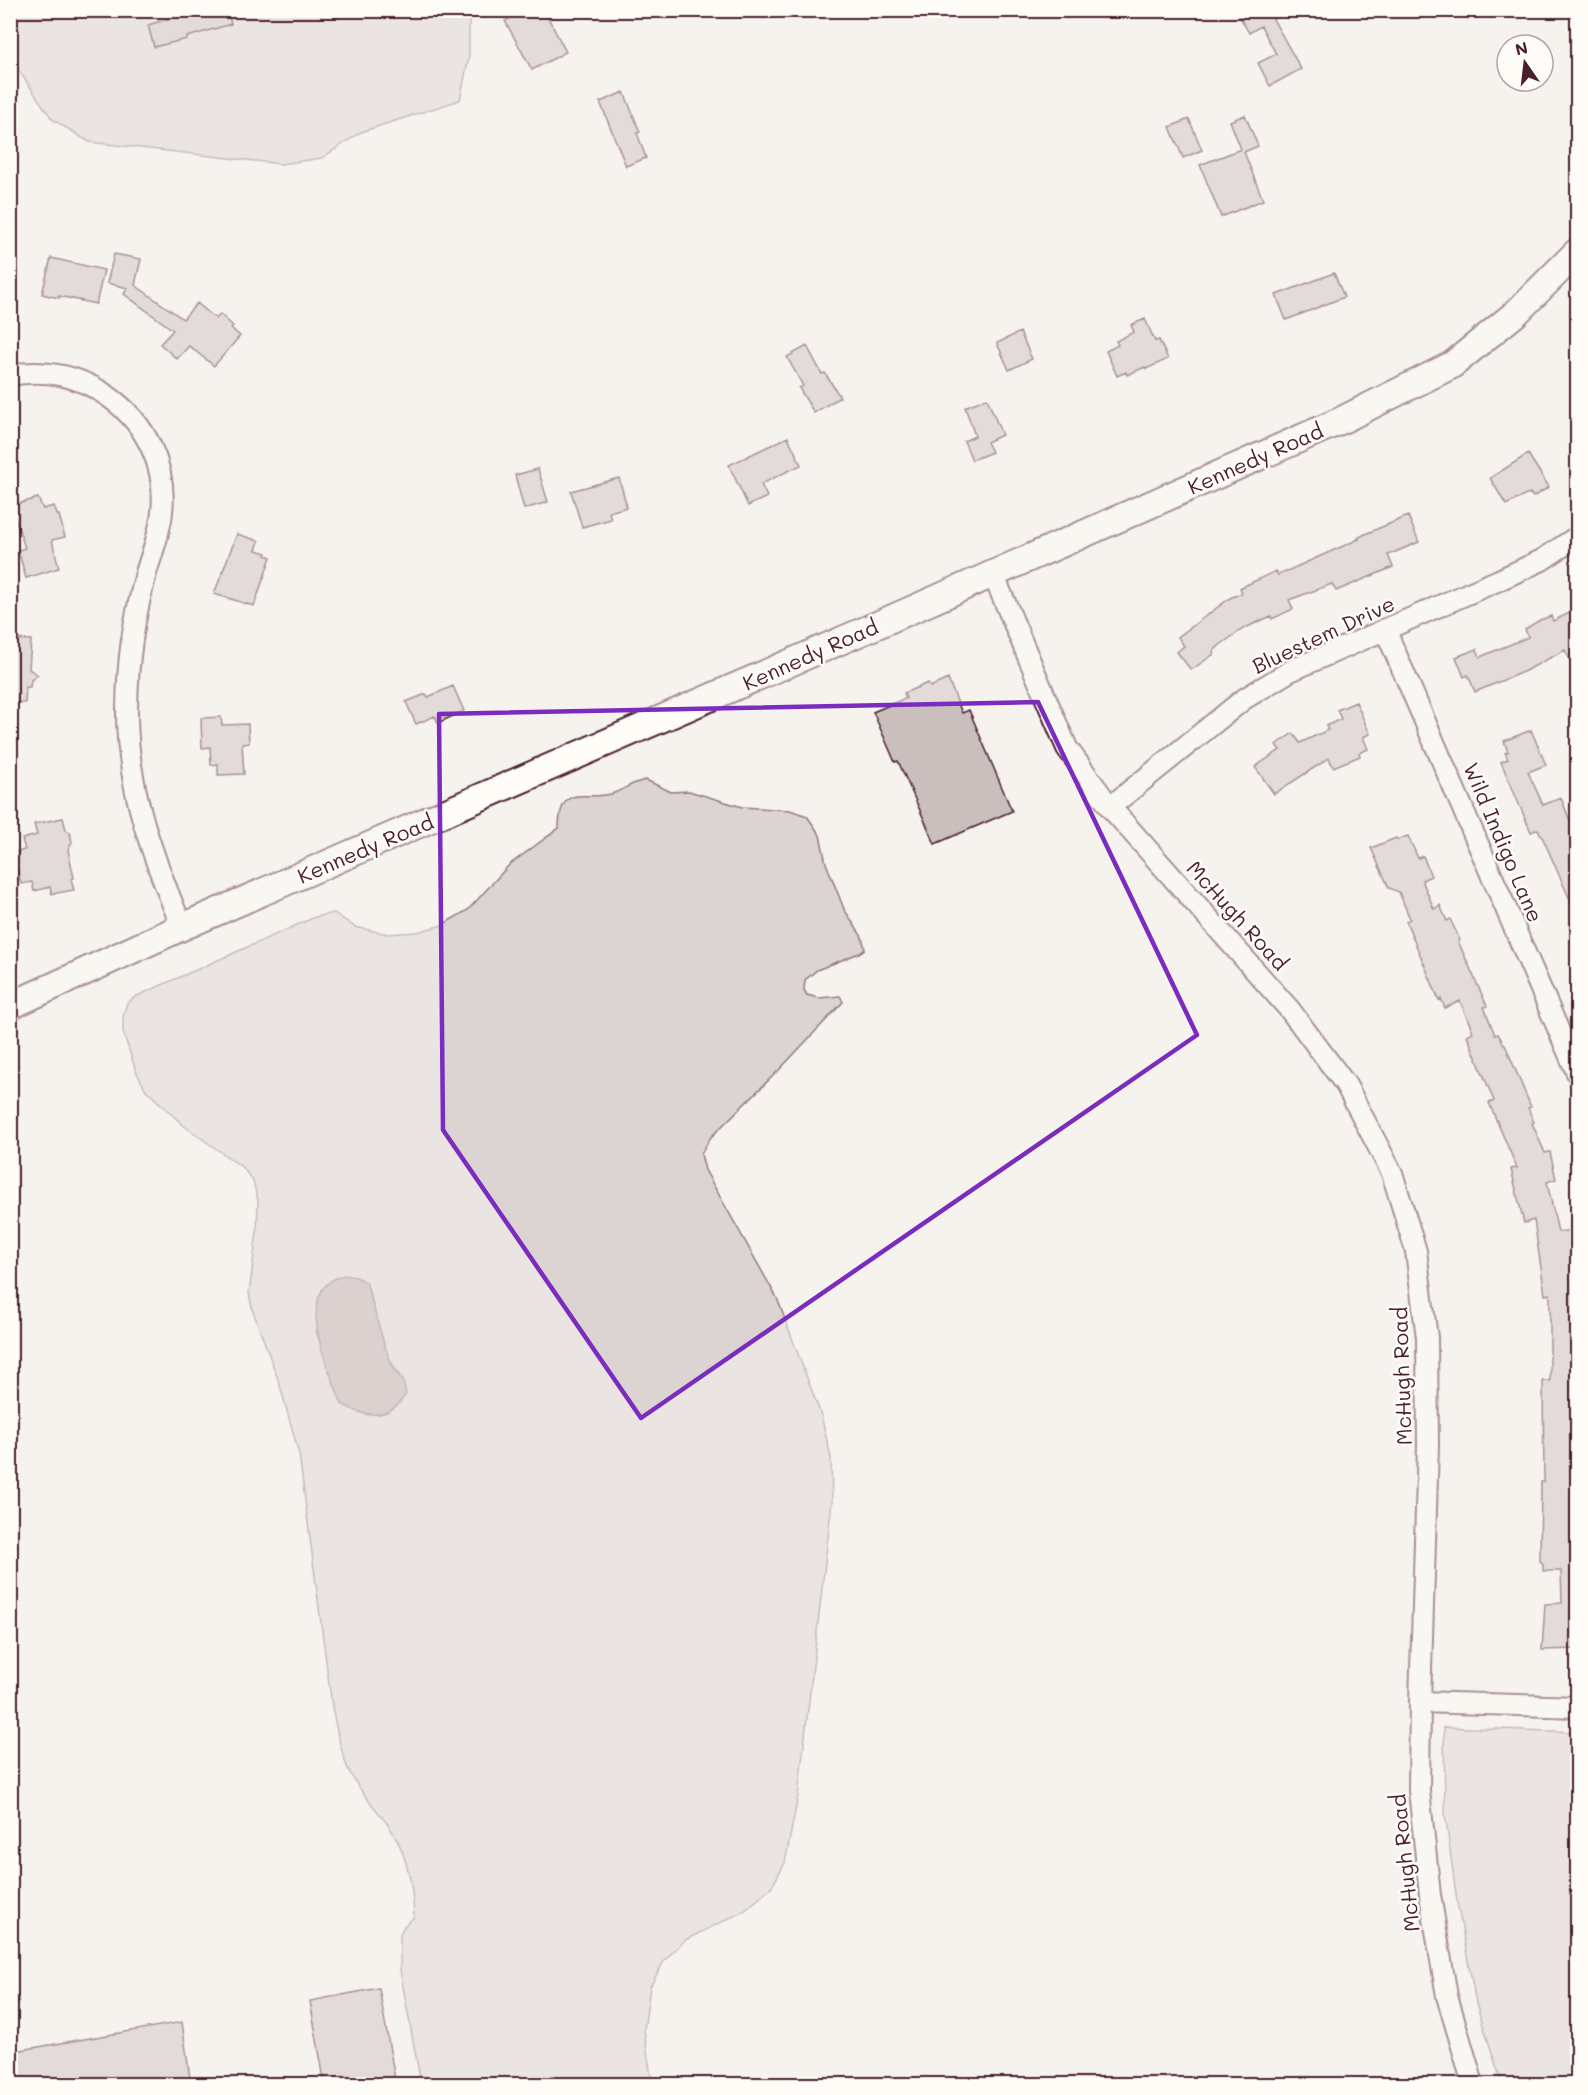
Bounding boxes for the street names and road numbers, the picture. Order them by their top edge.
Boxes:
street label: Kennedy Road [1183,416,1327,500]
street label: Bluestem Drive [1247,589,1399,679]
street label: Kennedy Road [738,612,882,696]
street label: Wild Indigo Lane [1458,758,1550,926]
street label: Kennedy Road [293,807,437,889]
street label: McHugh Road [1182,854,1294,976]
street label: McHugh Road [1385,1306,1417,1446]
street label: McHugh Road [1383,1793,1425,1933]

